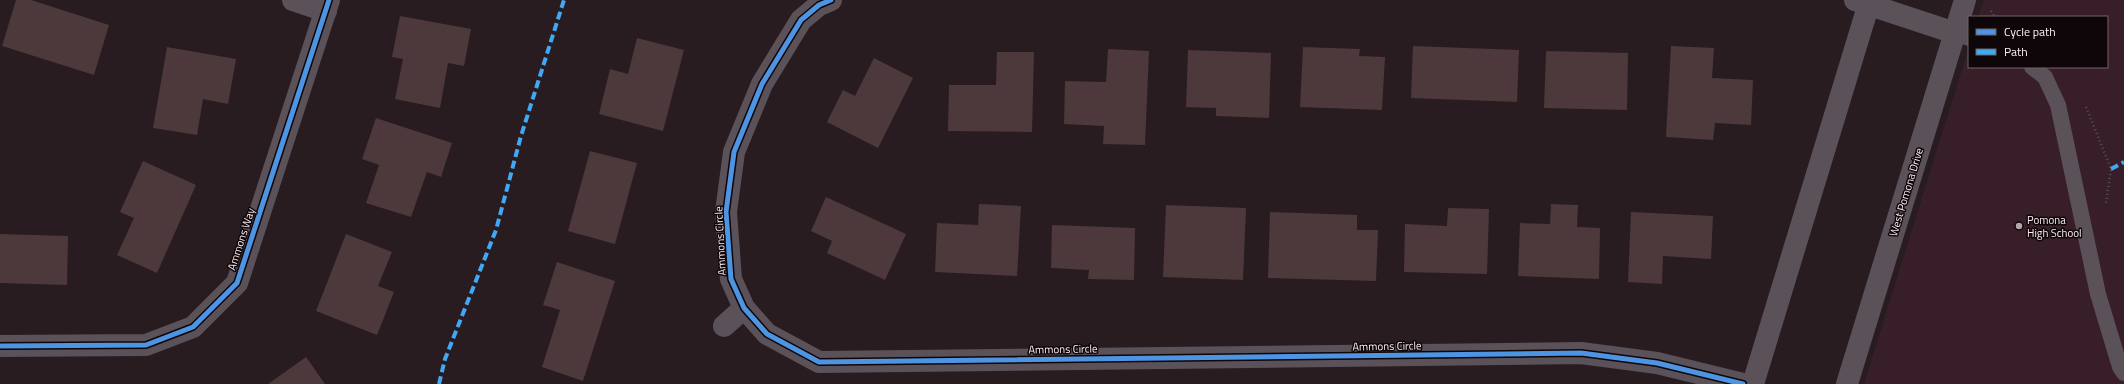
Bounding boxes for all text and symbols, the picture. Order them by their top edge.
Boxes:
legend [1968,16,2108,68]
text: Cycle path [2004,22,2056,41]
text: Path [2004,42,2028,61]
street label: West Pomona Drive [1885,145,1927,238]
street label: Ammons Way [223,205,259,272]
street label: Ammons Circle [710,206,730,276]
place label: Pomona High School [2027,212,2082,241]
marker: Pomona High School [2014,221,2024,231]
street label: Ammons Circle [1352,337,1422,355]
street label: Ammons Circle [1028,340,1098,358]

